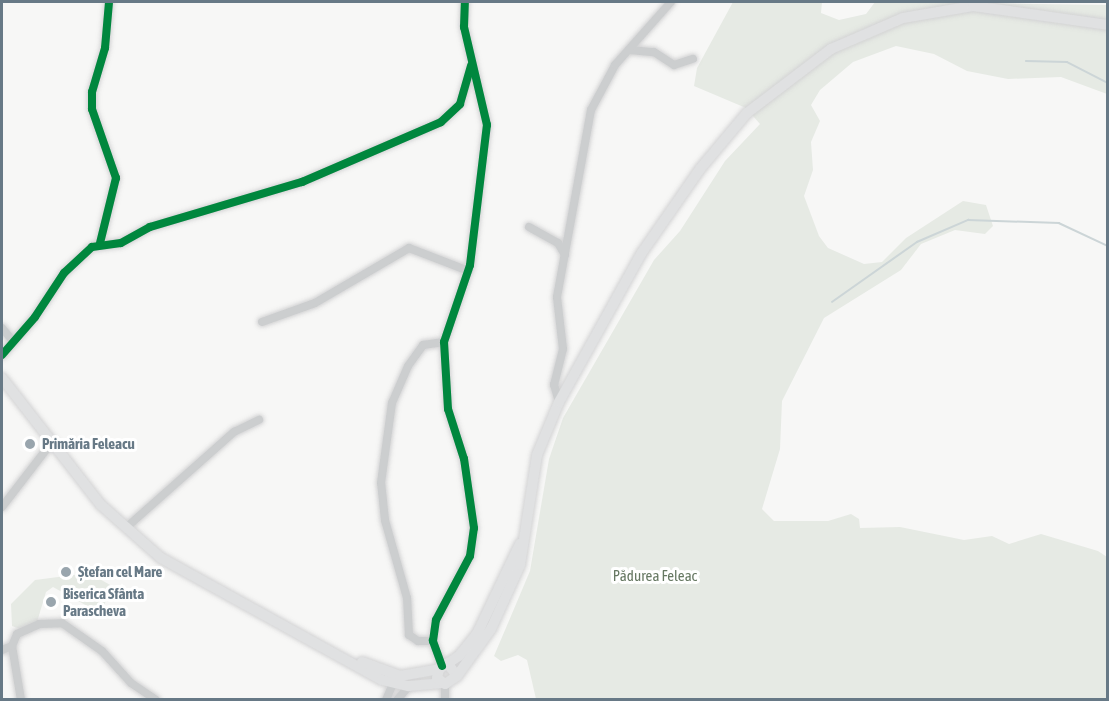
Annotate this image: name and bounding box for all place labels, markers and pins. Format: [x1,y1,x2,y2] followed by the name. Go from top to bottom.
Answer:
[42,435,135,453] place label: Primăria Feleacu
[23,437,37,451] marker: Primăria Feleacu
[78,563,162,581] place label: Ștefan cel Mare
[59,565,73,579] marker: Ștefan cel Mare
[63,584,144,619] place label: Biserica Sfânta Parascheva
[44,595,58,609] marker: Biserica Sfânta Parascheva

